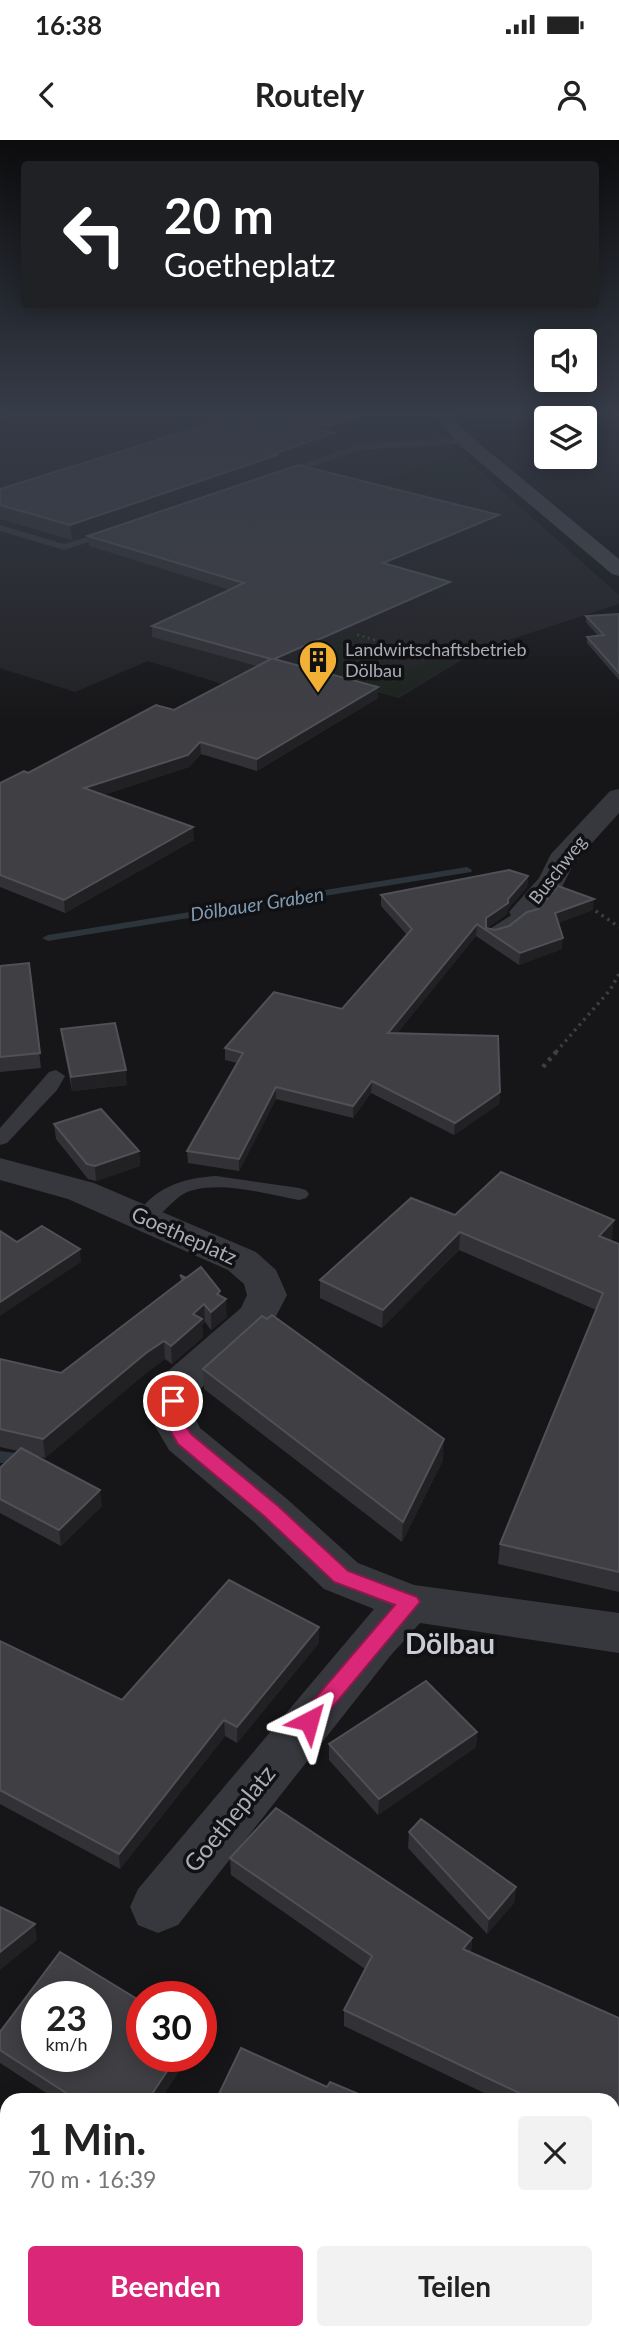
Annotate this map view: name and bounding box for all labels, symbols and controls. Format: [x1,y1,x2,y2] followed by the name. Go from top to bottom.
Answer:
[35,9,102,41] text: 16:38
[255,75,364,114] text: Routely
[28,76,66,114] icon: back
[553,76,591,114] icon: person
[164,186,274,244] text: 20 m
[49,189,140,280] icon: left
[164,245,335,284] text: Goetheplatz
[534,329,597,469] map controls
[534,329,597,392] button: sound
[534,406,597,469] button: layers
[345,638,527,681] place label: Landwirtschaftsbetrieb Dölbau
[297,639,339,694] building icon: Landwirtschaftsbetrieb Dölbau
[524,831,591,908] street label: Buschweg
[189,882,325,925] water label: Dölbauer Graben
[128,1200,241,1269] street label: Goetheplatz
[143,1371,203,1431] pin
[154,1382,192,1420] icon: arrive
[405,1626,495,1660] district label: Dölbau
[272,1684,346,1758] position arrow
[177,1759,281,1877] street label: Goetheplatz
[126,1981,217,2072] speed limit sign: 30
[46,1996,87,2038] text: 23
[45,2033,88,2055] text: km/h
[28,2114,146,2164] text: 1 Min.
[518,2116,592,2190] button: close
[28,2165,156,2193] text: 70 m · 16:39
[28,2246,303,2326] button: Beenden
[317,2246,592,2326] button: Teilen

